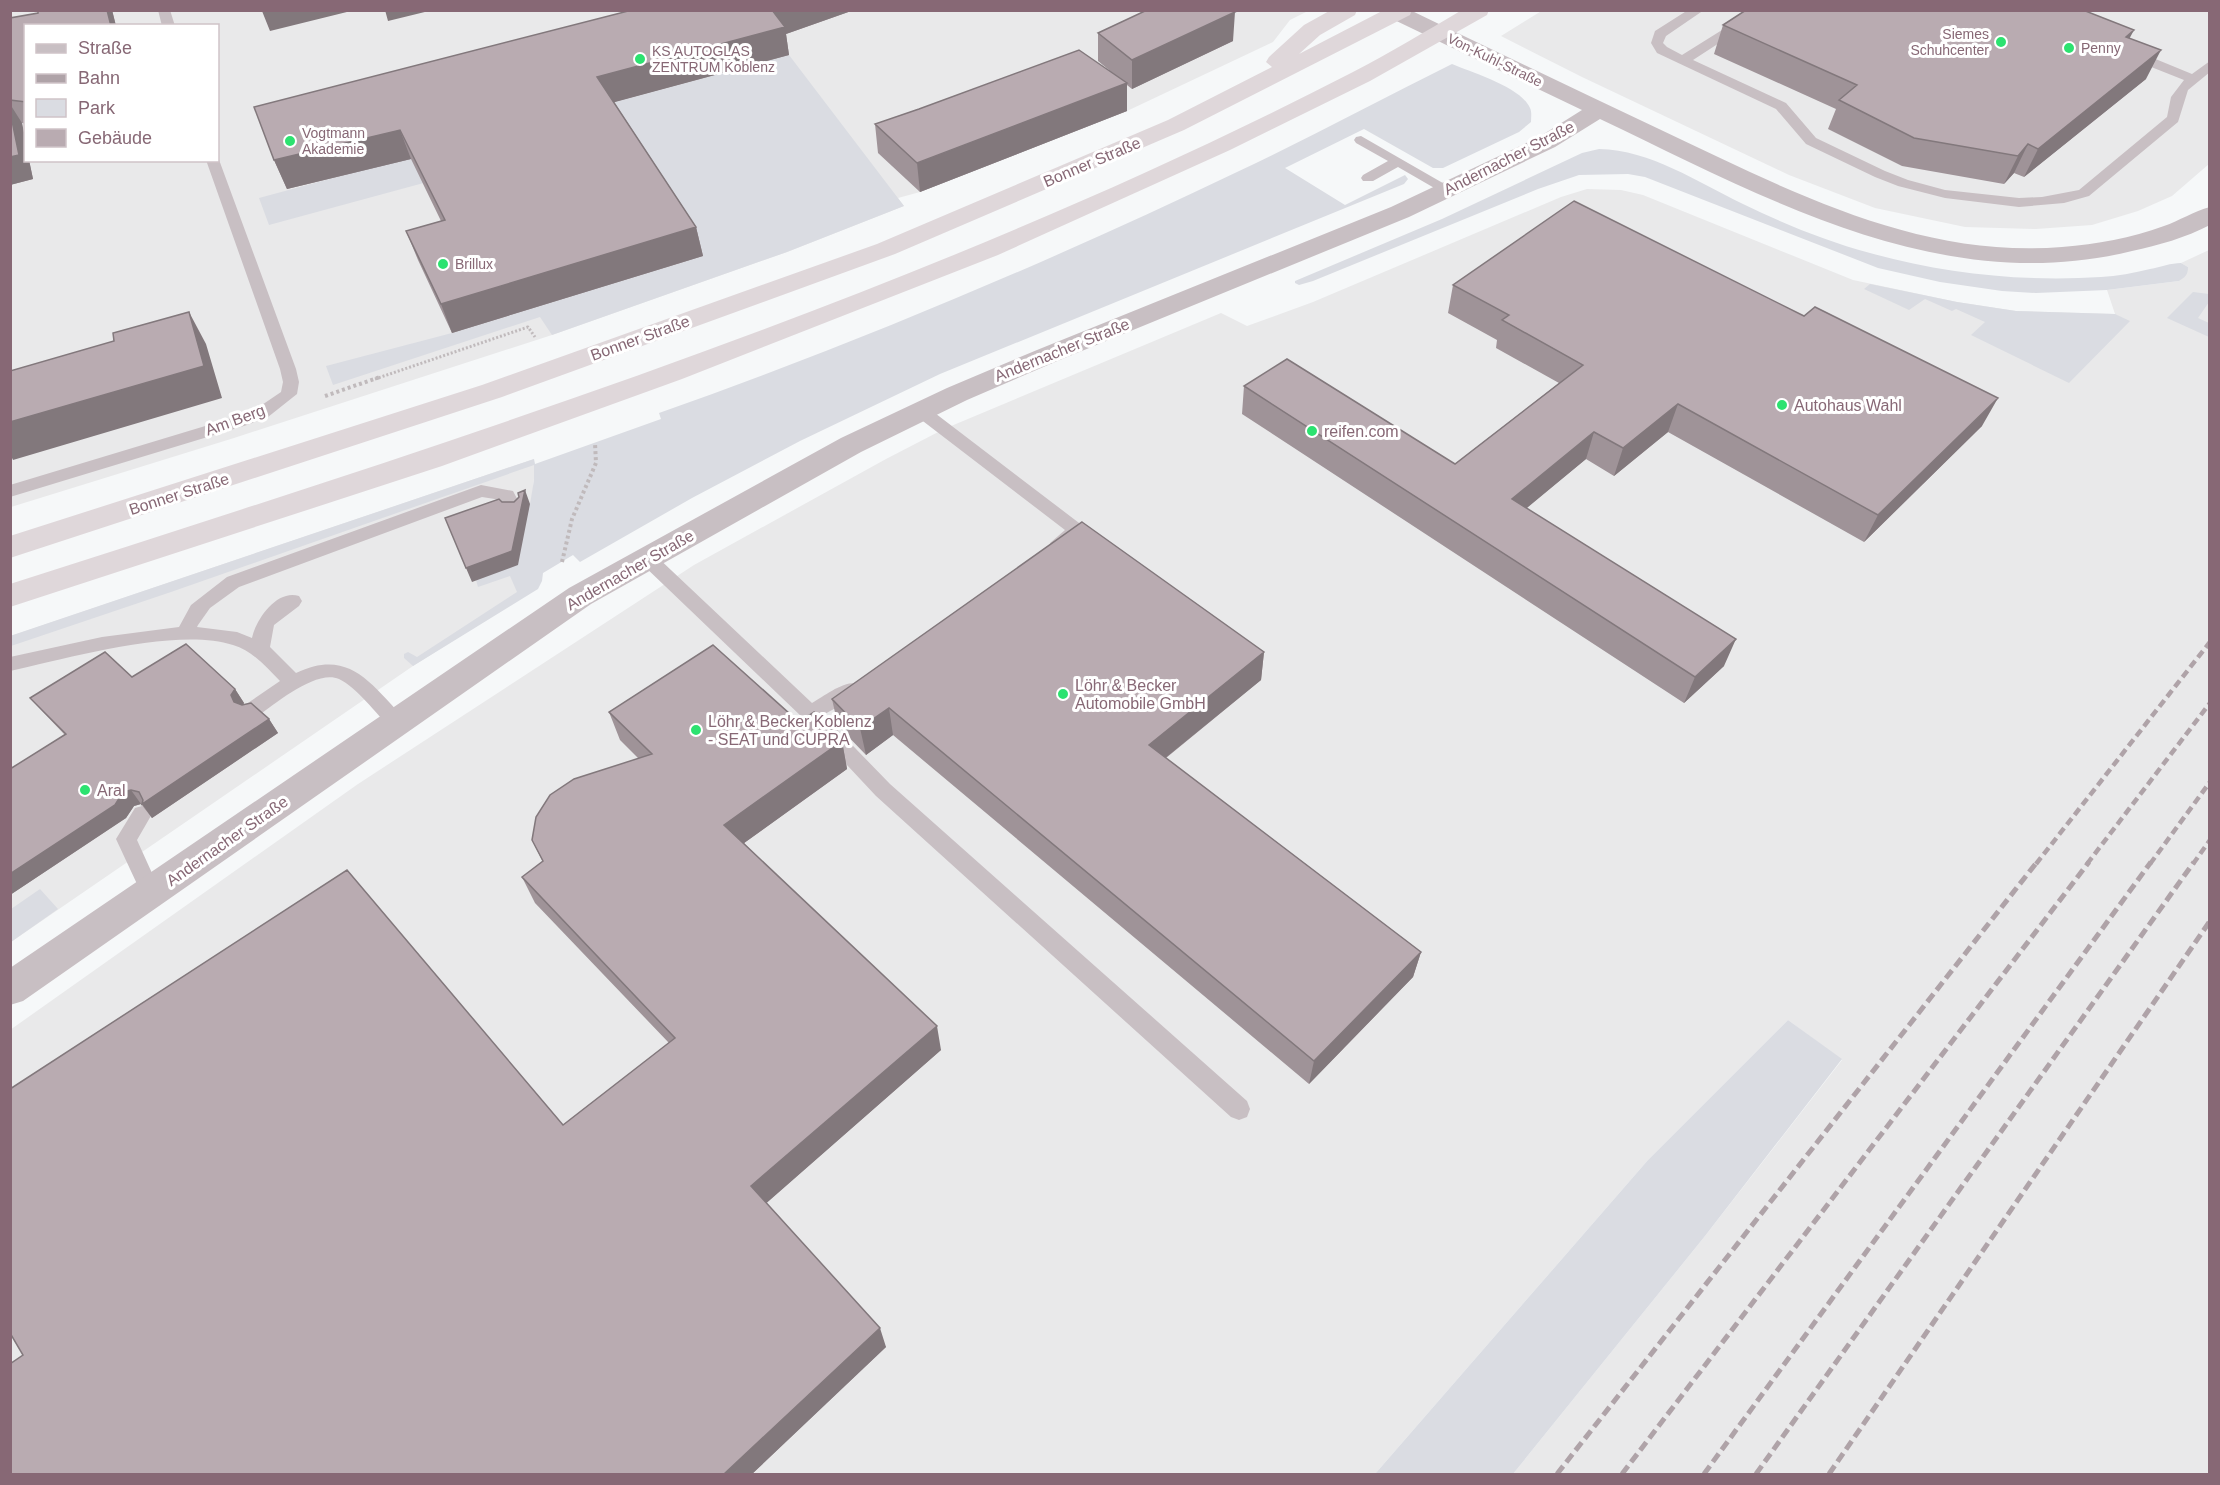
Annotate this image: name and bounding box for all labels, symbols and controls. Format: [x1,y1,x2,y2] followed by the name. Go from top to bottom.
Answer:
[24,24,219,162] legend
[1910,26,1989,58] place label: Siemes Schuhcenter
[1445,30,1545,90] street label: Von-Kuhl-Straße
[1994,35,2008,49] marker: Siemes Schuhcenter
[78,38,132,58] text: Straße
[2081,40,2121,56] place label: Penny
[2062,41,2076,55] marker: Penny
[652,43,775,75] place label: KS AUTOGLAS ZENTRUM Koblenz
[633,52,647,66] marker: KS AUTOGLAS ZENTRUM Koblenz
[78,68,120,88] text: Bahn
[78,98,116,118] text: Park
[1441,118,1577,198] street label: Andernacher Straße
[302,125,365,157] place label: Vogtmann Akademie
[78,128,152,148] text: Gebäude
[283,134,297,148] marker: Vogtmann Akademie
[1041,134,1143,190] street label: Bonner Straße
[455,256,493,272] place label: Brillux
[436,257,450,271] marker: Brillux
[588,312,692,364] street label: Bonner Straße
[992,315,1132,385] street label: Andernacher Straße
[1794,397,1902,414] place label: Autohaus Wahl
[1775,398,1789,412] marker: Autohaus Wahl
[203,401,267,439] street label: Am Berg
[1324,423,1399,440] place label: reifen.com
[1305,424,1319,438] marker: reifen.com
[127,470,231,518] street label: Bonner Straße
[563,527,697,613] street label: Andernacher Straße
[1075,677,1206,712] place label: Löhr & Becker Automobile GmbH
[1056,687,1070,701] marker: Löhr & Becker Automobile GmbH
[708,713,872,748] place label: Löhr & Becker Koblenz - SEAT und CUPRA
[689,723,703,737] marker: Löhr & Becker Koblenz - SEAT und CUPRA
[97,782,125,799] place label: Aral
[78,783,92,797] marker: Aral
[163,793,291,889] street label: Andernacher Straße

